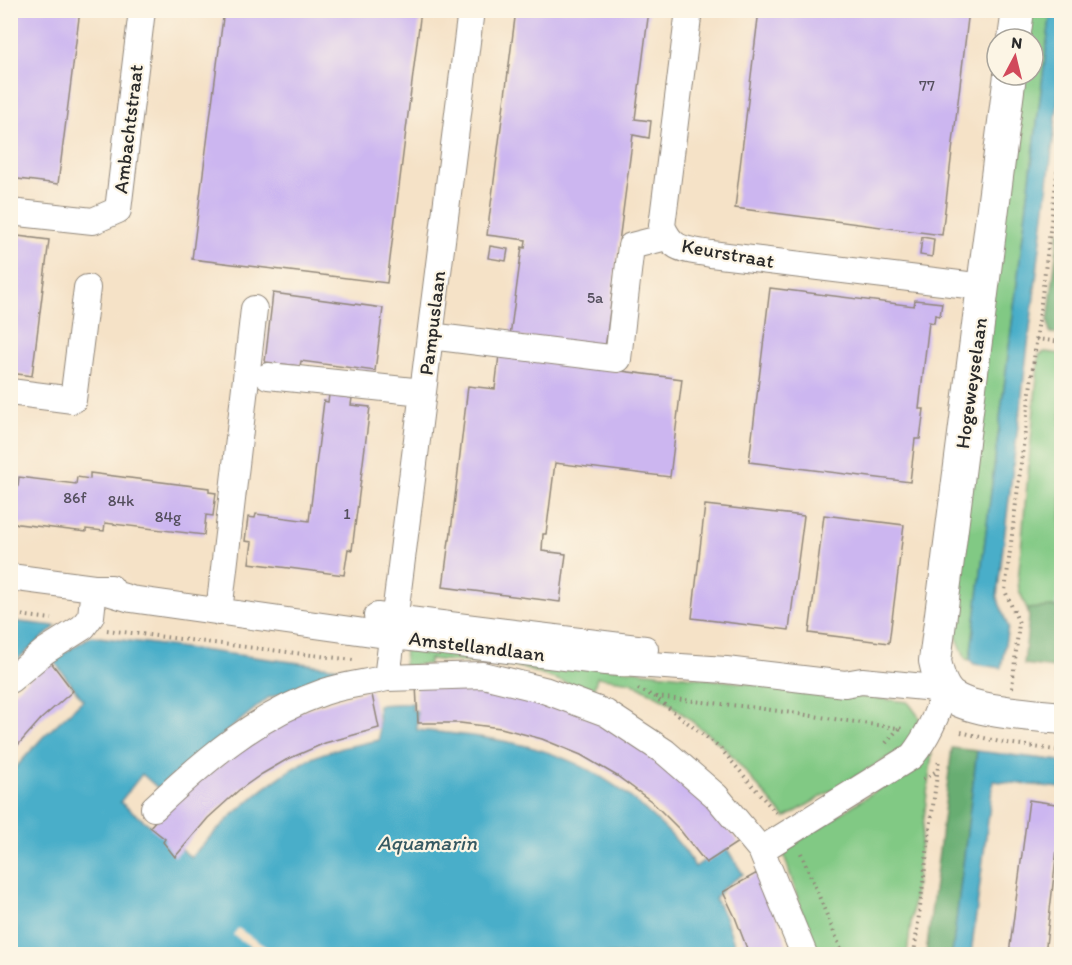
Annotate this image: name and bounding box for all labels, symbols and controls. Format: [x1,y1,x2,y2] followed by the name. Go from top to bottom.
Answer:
[985,27,1045,87] north arrow
[1010,33,1023,53] text: N
[108,63,148,195] street label: Ambachtstraat
[919,76,935,95] house number: 77
[680,233,777,273] street label: Keurstraat
[414,269,450,377] street label: Pampuslaan
[587,288,604,307] house number: 5a
[950,316,992,450] street label: Hogeweyselaan
[63,488,88,507] house number: 86f
[108,491,135,510] house number: 84k
[343,504,351,523] house number: 1
[155,507,182,526] house number: 84g
[408,626,546,666] street label: Amstellandlaan
[377,830,477,855] water label: Aquamarin

